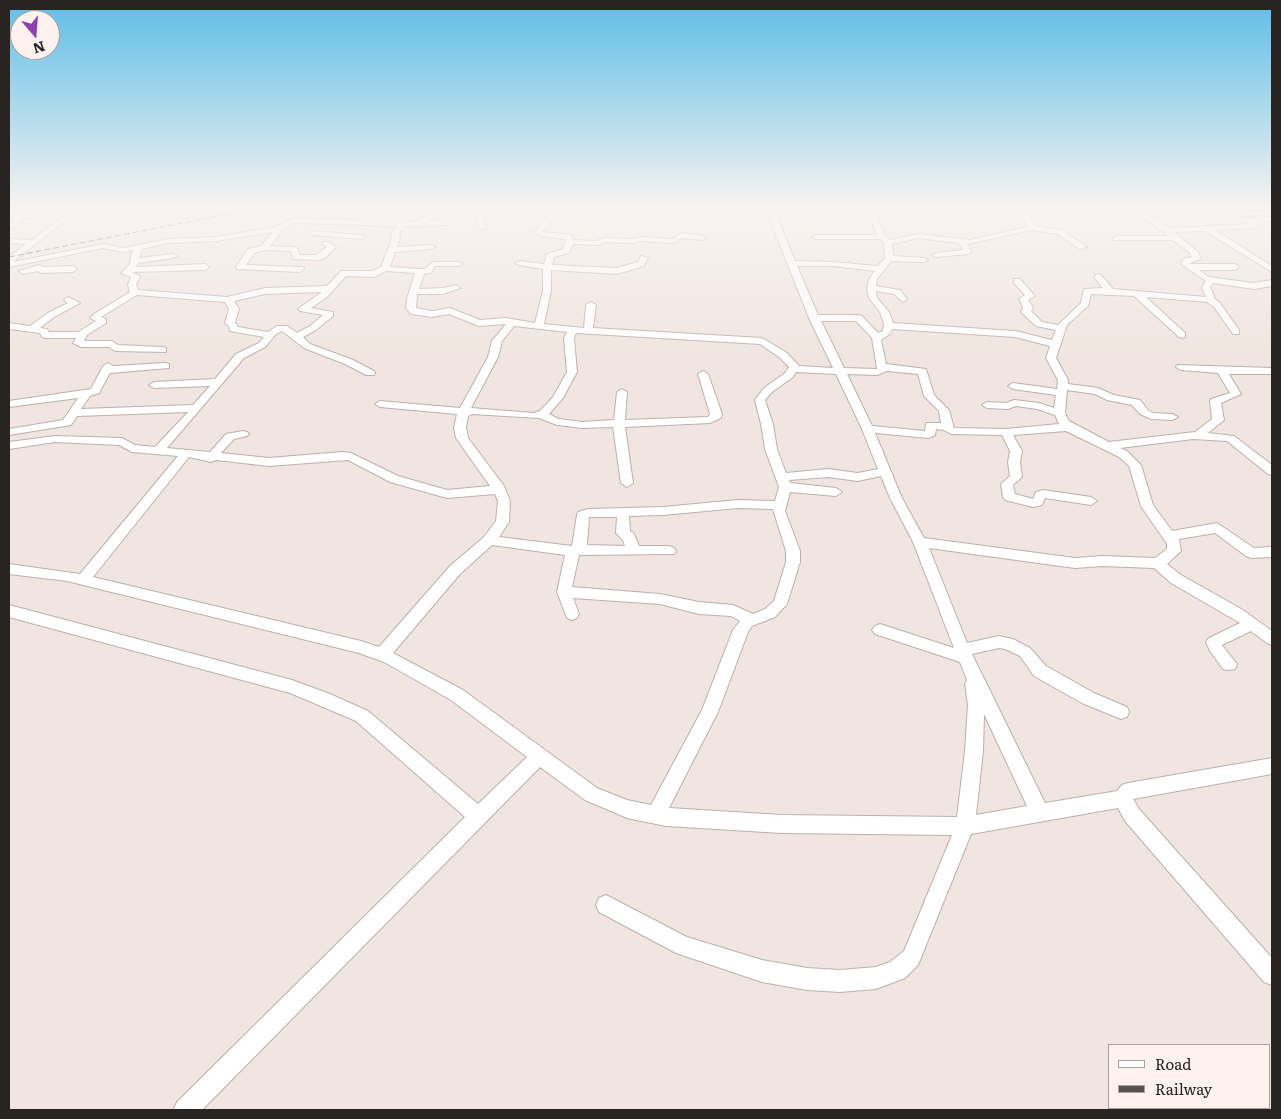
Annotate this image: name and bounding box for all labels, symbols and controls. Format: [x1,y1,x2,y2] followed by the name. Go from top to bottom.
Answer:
[10,10,60,60] north arrow
[31,37,48,60] text: N
[1108,1044,1271,1109] legend
[1155,1052,1191,1075] text: Road
[1155,1077,1212,1100] text: Railway

